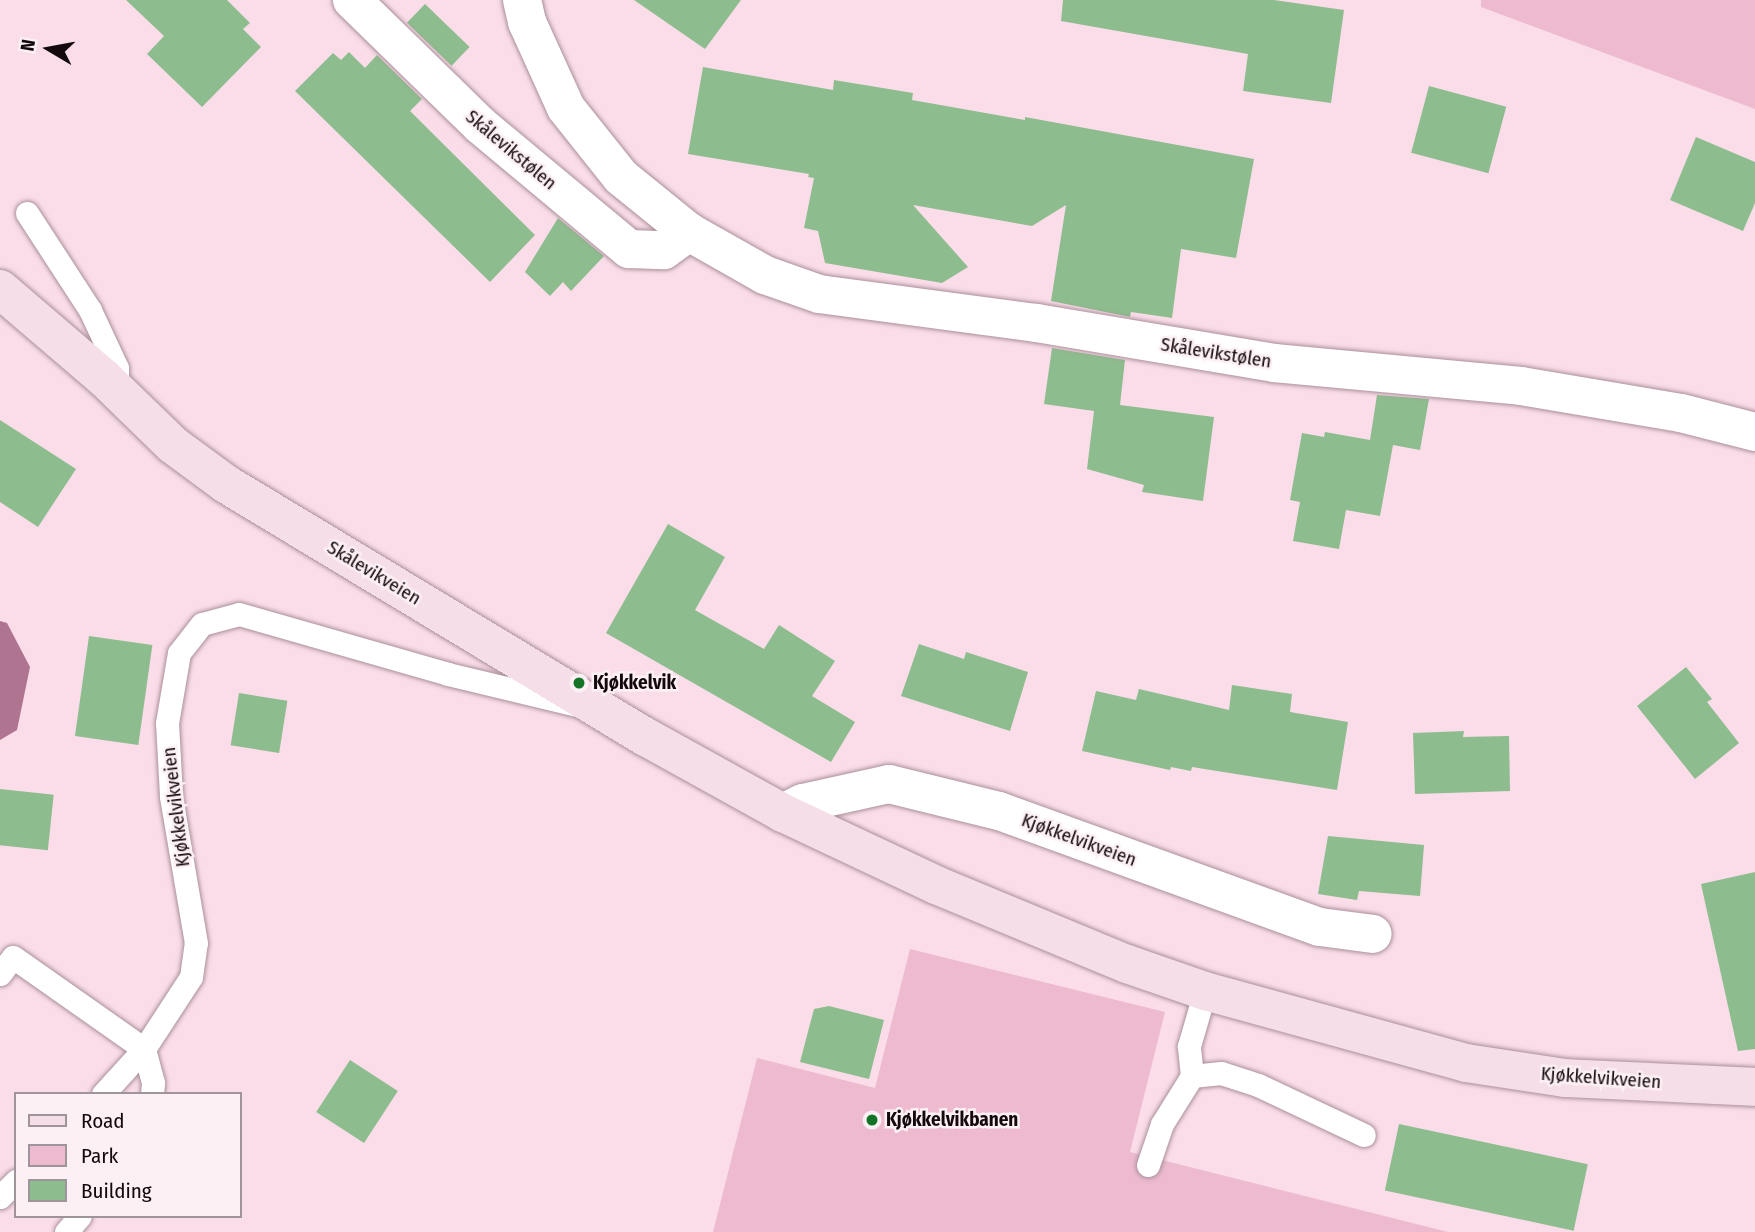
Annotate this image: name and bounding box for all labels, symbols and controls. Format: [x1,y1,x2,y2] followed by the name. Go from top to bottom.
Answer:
[14,14,84,84] north arrow
[16,38,40,53] text: N
[461,105,561,195] street label: Skålevikstølen
[1159,333,1273,373] street label: Skålevikstølen
[323,536,425,610] street label: Skålevikveien
[593,672,676,694] place label: Kjøkkelvik
[571,675,587,691] marker: Kjøkkelvik
[157,746,195,868] street label: Kjøkkelvikveien
[1019,809,1139,871] street label: Kjøkkelvikveien
[1540,1062,1662,1094] street label: Kjøkkelvikveien
[14,1092,242,1218] legend
[81,1108,125,1134] text: Road
[886,1109,1018,1131] place label: Kjøkkelvikbanen
[864,1112,880,1128] marker: Kjøkkelvikbanen
[81,1143,118,1169] text: Park
[81,1178,152,1204] text: Building

